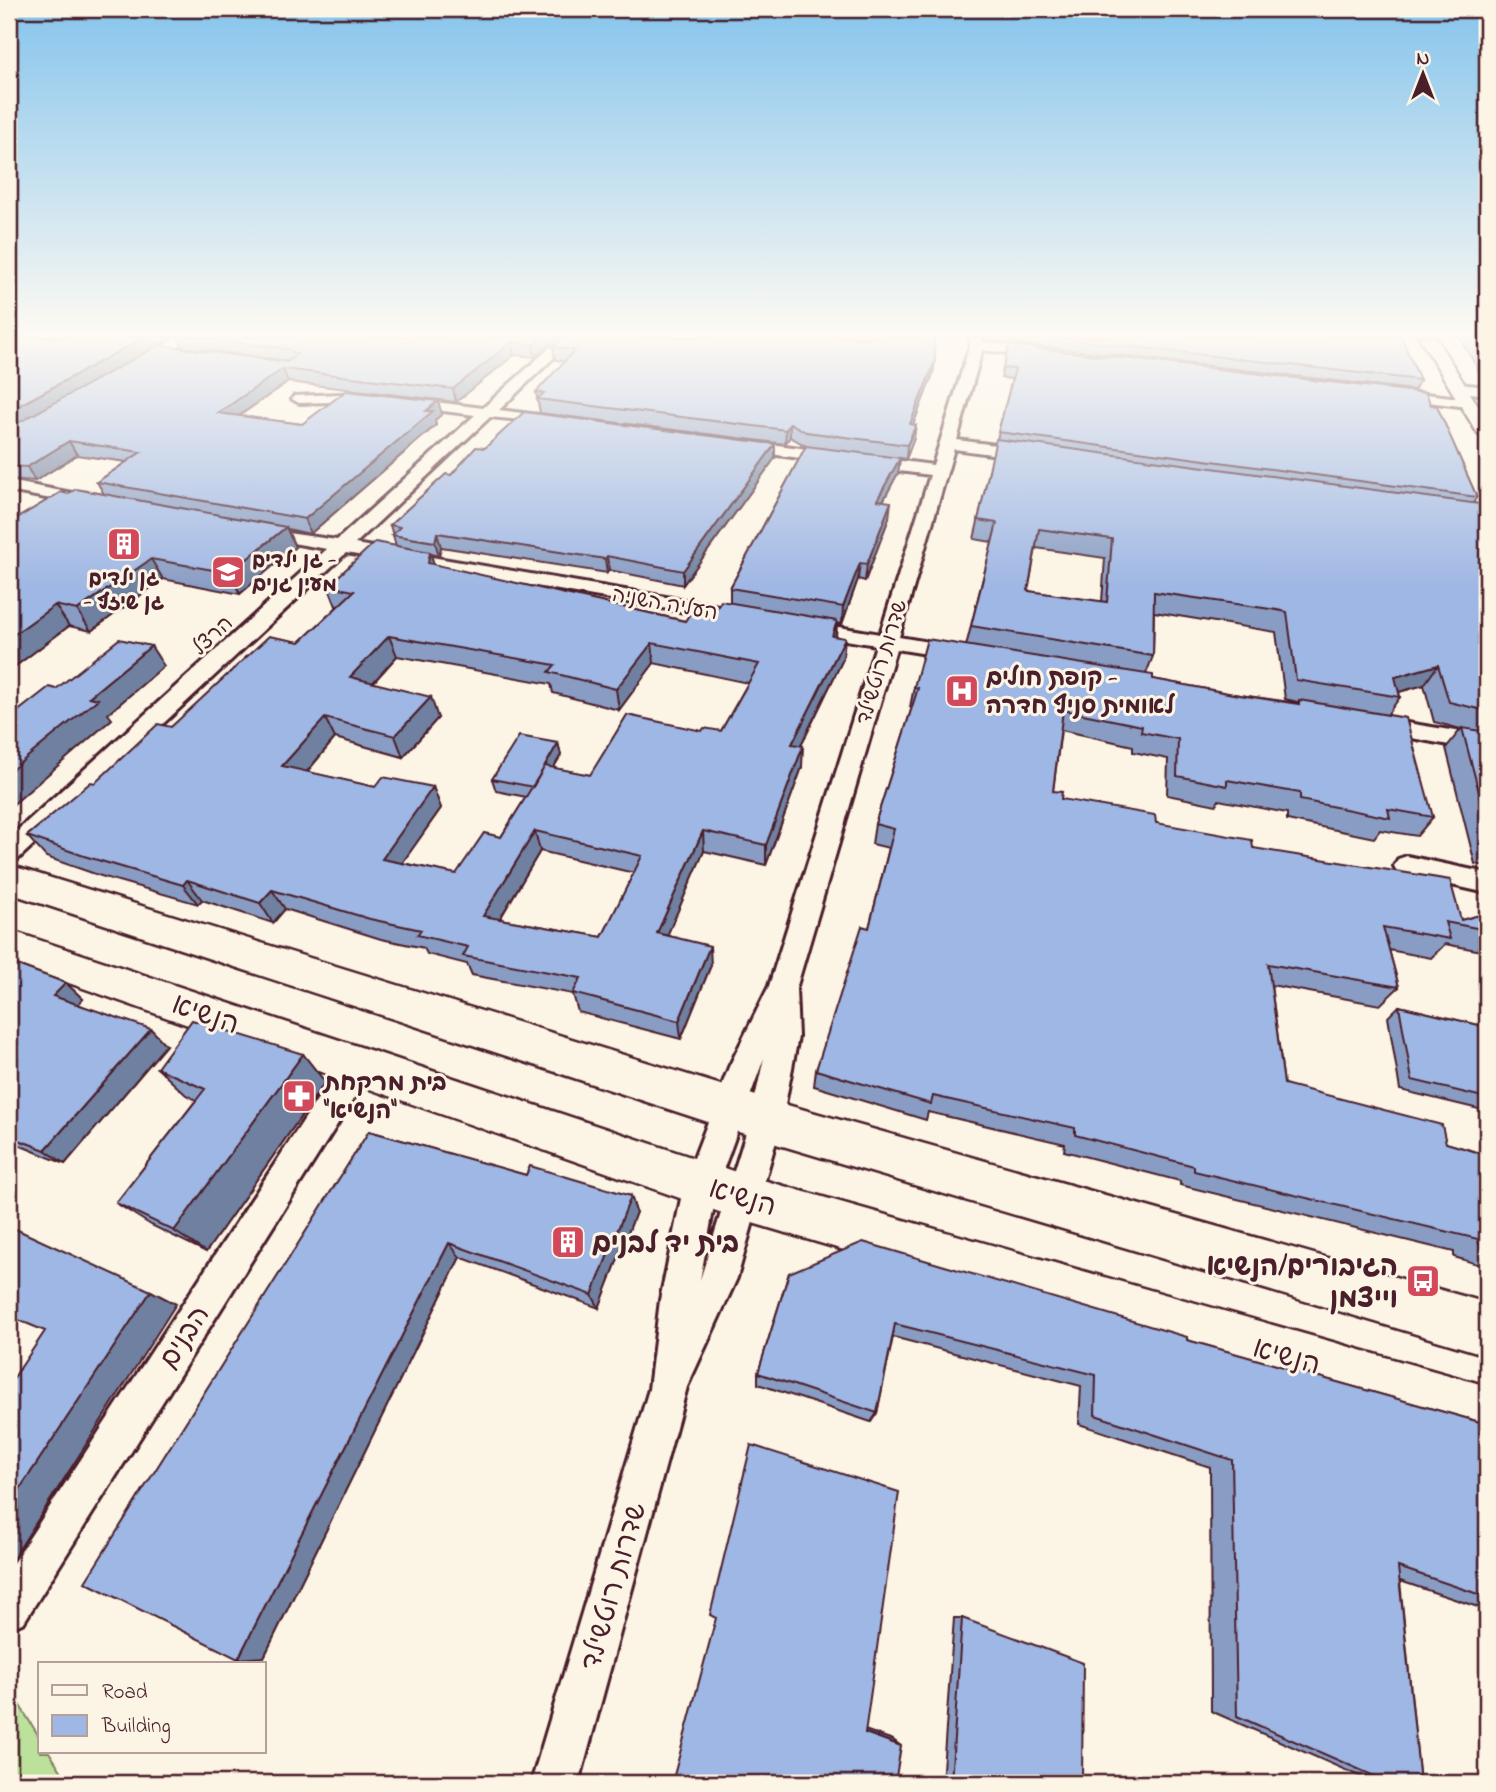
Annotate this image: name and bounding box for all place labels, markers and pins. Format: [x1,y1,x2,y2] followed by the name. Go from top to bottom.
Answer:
[105,525,143,563] building icon: גן ילדים - גן שיזף
[252,547,337,601] place label: גן ילדים - מעין גנים
[209,553,247,591] school or university icon: גן ילדים - מעין גנים
[83,565,165,619] place label: גן ילדים - גן שיזף
[986,662,1175,725] place label: קופת חולים - לאומית סניף חדרה
[943,672,981,710] hospital icon: קופת חולים - לאומית סניף חדרה
[322,1067,447,1130] place label: בית מרקחת "הנשיא"
[280,1077,318,1115] pharmacy icon: בית מרקחת "הנשיא"
[549,1223,587,1261] building icon: בית יד לבנים
[592,1225,739,1266] place label: בית יד לבנים
[1206,1248,1398,1321] place label: הגיבורים/הנשיא וייצמן
[1404,1262,1442,1300] bus stop icon: הגיבורים/הנשיא וייצמן

